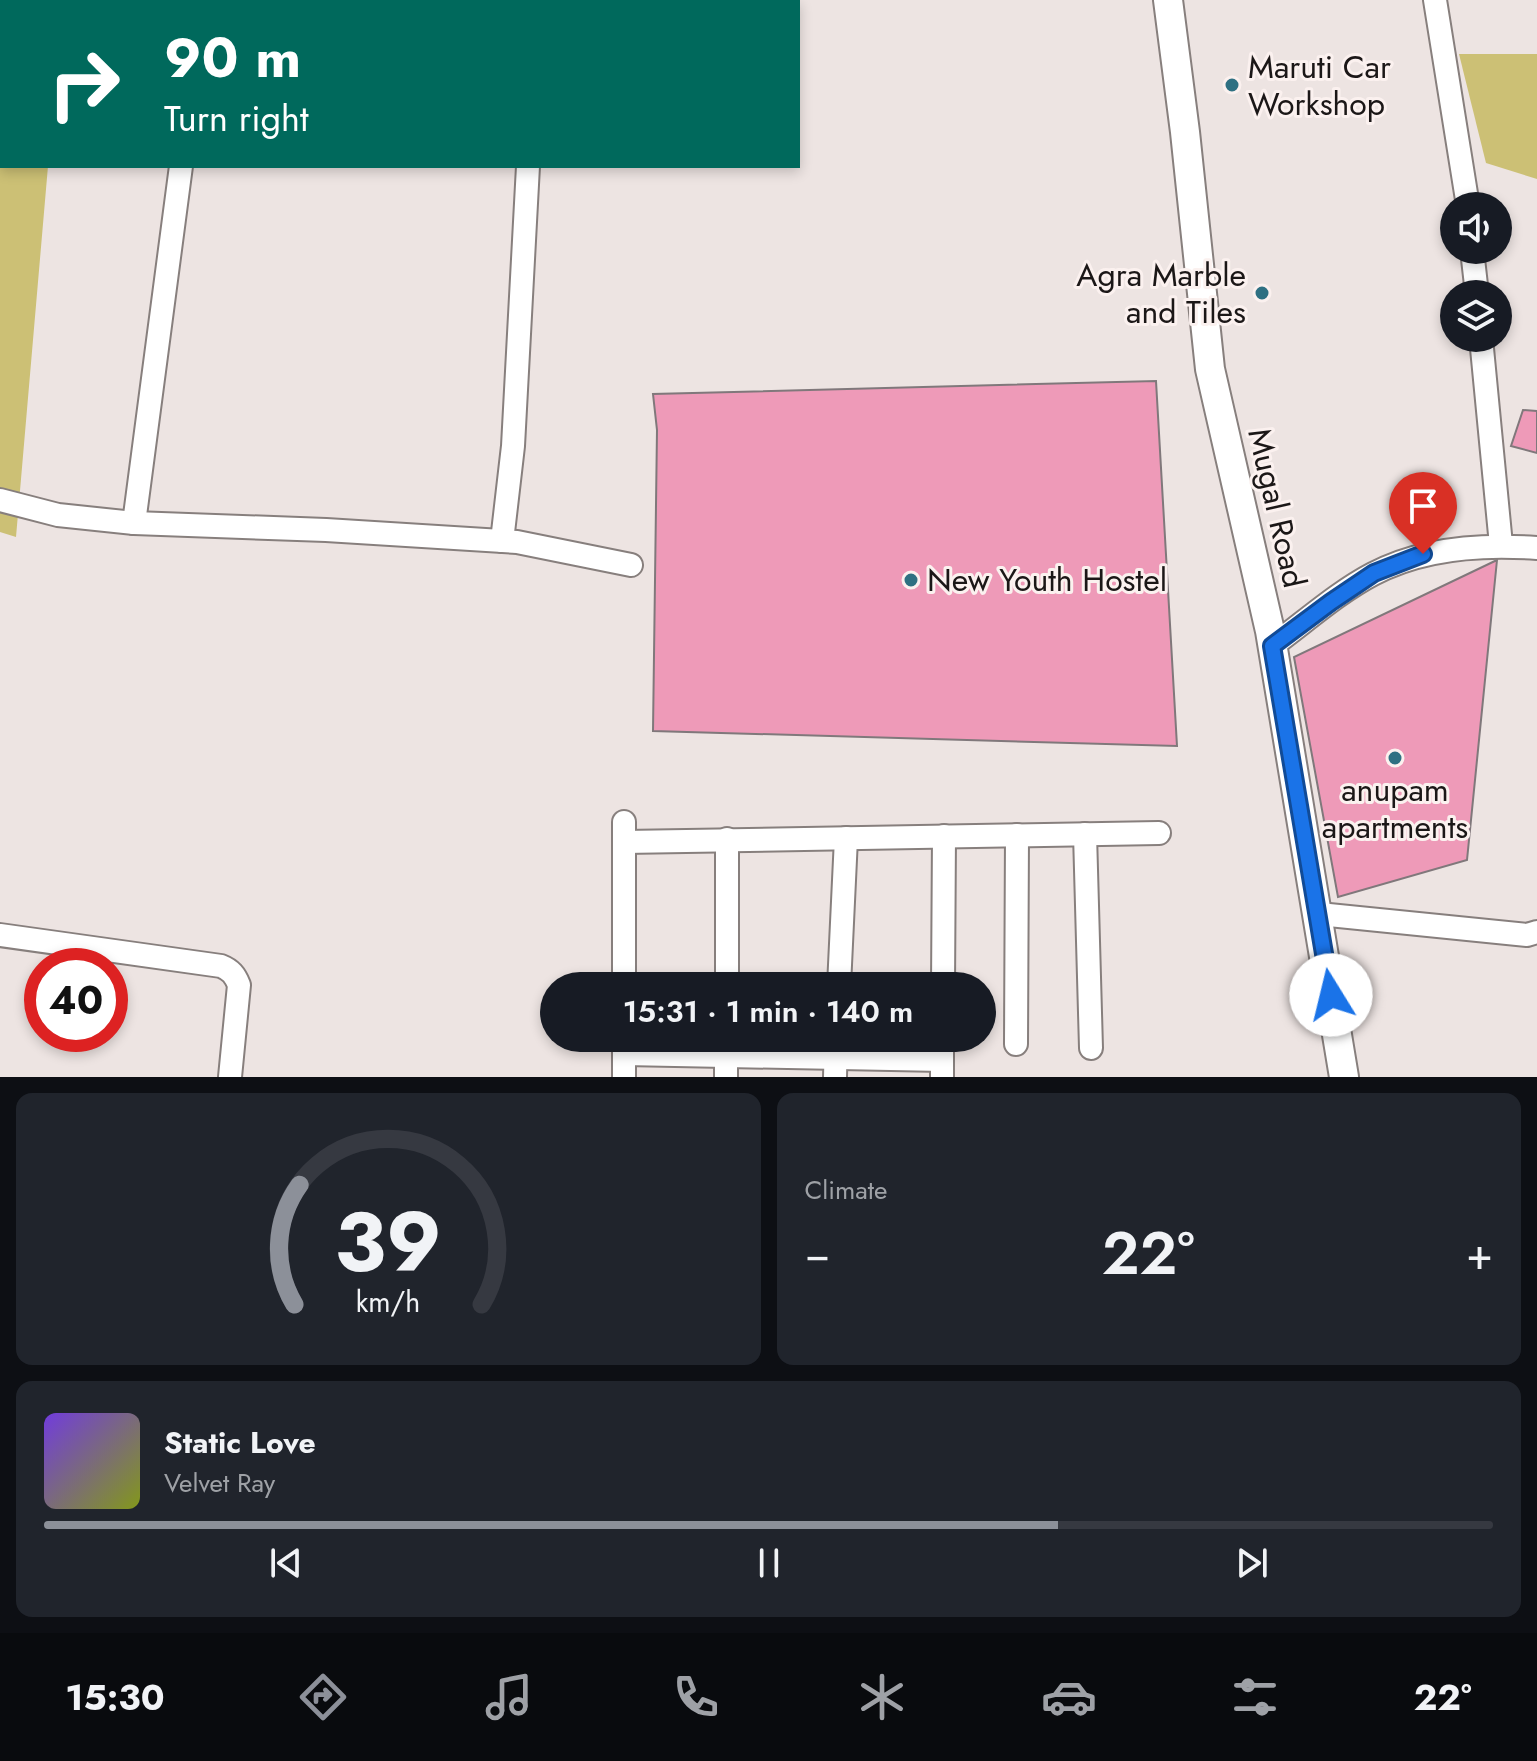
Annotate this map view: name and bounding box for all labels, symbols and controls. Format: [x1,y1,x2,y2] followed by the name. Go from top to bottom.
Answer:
[164,17,301,98] text: 90 m
[32,32,136,136] icon: right
[1248,44,1391,127] place label: Maruti Car Workshop
[1223,76,1241,94] marker: Maruti Car Workshop
[164,92,309,144] text: Turn right
[1440,192,1512,352] map controls
[1440,192,1512,264] button: sound
[1076,252,1246,335] place label: Agra Marble and Tiles
[1440,280,1512,352] button: layers
[1253,284,1271,302] marker: Agra Marble and Tiles
[1236,424,1318,592] street label: Mugal Road
[1389,472,1457,554] pin
[1401,484,1445,528] icon: arrive
[927,557,1167,603] place label: New Youth Hostel
[902,571,920,589] marker: New Youth Hostel
[1386,749,1404,767] marker: anupam apartments
[1322,767,1468,850] place label: anupam apartments
[24,948,128,1052] speed limit sign: 40
[1289,953,1373,1037] position arrow
[623,990,913,1033] text: 15:31 · 1 min · 140 m
[805,1171,887,1209] text: Climate
[335,1182,442,1302] text: 39
[1102,1210,1195,1297] text: 22°
[805,1222,830,1286] text: −
[1466,1222,1493,1286] text: +
[356,1281,421,1323] text: km/h
[164,1421,316,1464] text: Static Love
[164,1464,275,1502] text: Velvet Ray
[264,1541,308,1585] icon: previous
[747,1541,791,1585] icon: pause
[1230,1541,1274,1585] icon: next
[295,1669,351,1725] icon: directions
[481,1669,537,1725] icon: music
[668,1669,724,1725] icon: phone
[854,1669,910,1725] icon: climate
[1041,1669,1097,1725] icon: car
[1227,1669,1283,1725] icon: filters
[65,1671,165,1723] text: 15:30
[1414,1671,1472,1723] text: 22°

